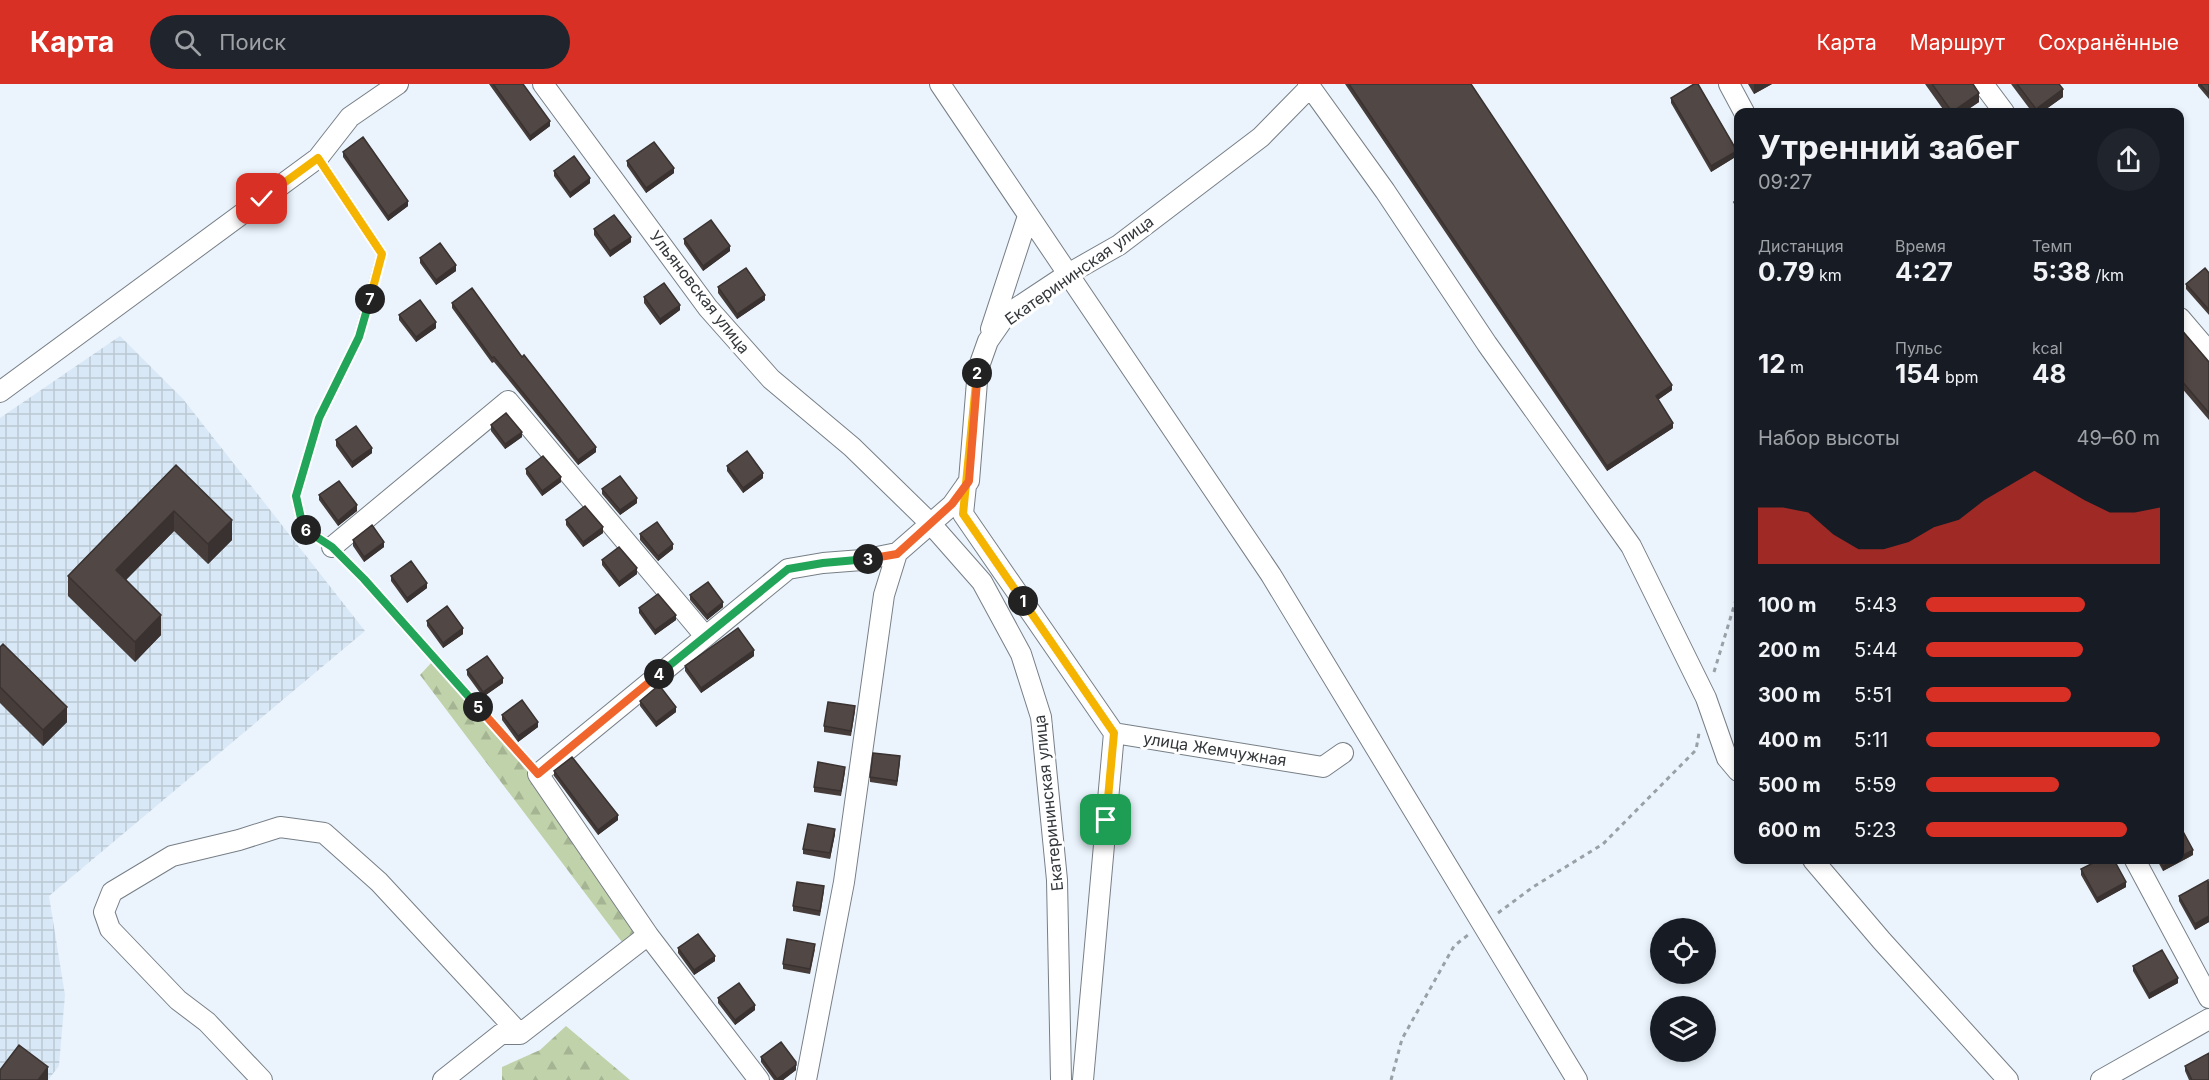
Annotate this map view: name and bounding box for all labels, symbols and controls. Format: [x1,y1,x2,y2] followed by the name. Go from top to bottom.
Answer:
[150,15,570,69] search box
[30,25,114,59] text: Карта
[171,26,204,59] icon: search
[219,29,286,55] text: Поиск
[1816,30,1877,55] text: Карта
[1910,30,2005,55] text: Маршрут
[2038,30,2179,55] text: Сохранённые
[1758,127,2019,167] text: Утренний забег
[2097,128,2160,191] button: share
[1758,170,1812,194] text: 09:27
[236,173,287,224] pin
[245,182,278,215] icon: check
[1001,211,1157,329] street label: Екатерининская улица
[646,226,754,358] street label: Ульяновская улица
[1758,236,1844,256] text: Дистанция
[1895,236,1946,256] text: Время
[2032,236,2072,256] text: Темп
[1758,256,1815,287] text: 0.79
[1895,256,1953,287] text: 4:27
[2032,256,2091,287] text: 5:38
[1815,265,1842,285] text: km
[2091,265,2124,285] text: /km
[355,284,385,314] pin: 7
[365,289,375,309] text: 7
[1895,338,1943,358] text: Пульс
[2032,338,2063,358] text: kcal
[1758,348,1786,379] text: 12
[1786,357,1804,377] text: m
[962,358,992,388] pin: 2
[1895,358,1940,389] text: 154
[2032,358,2067,389] text: 48
[972,363,982,383] text: 2
[1940,367,1979,387] text: bpm
[1758,426,1900,450] text: Набор высоты
[2077,426,2160,450] text: 49–60 m
[291,515,321,545] pin: 6
[301,520,311,540] text: 6
[853,544,883,574] pin: 3
[863,549,873,569] text: 3
[1008,586,1038,616] pin: 1
[1020,591,1026,611] text: 1
[1758,593,1817,617] text: 100 m
[1854,593,1897,617] text: 5:43
[1758,638,1821,662] text: 200 m
[1854,638,1898,662] text: 5:44
[644,659,674,689] pin: 4
[654,664,664,684] text: 4
[1758,683,1821,707] text: 300 m
[1854,683,1892,707] text: 5:51
[463,692,493,722] pin: 5
[473,697,483,717] text: 5
[1029,714,1067,892] street label: Екатерининская улица
[1142,728,1288,770] street label: улица Жемчужная
[1758,728,1822,752] text: 400 m
[1854,728,1888,752] text: 5:11
[1758,773,1821,797] text: 500 m
[1854,773,1896,797] text: 5:59
[1080,794,1131,845] pin
[1089,803,1122,836] icon: arrive
[1758,818,1821,842] text: 600 m
[1854,818,1896,842] text: 5:23
[1650,918,1716,1062] map controls
[1650,918,1716,984] button: locate
[1650,996,1716,1062] button: layers

